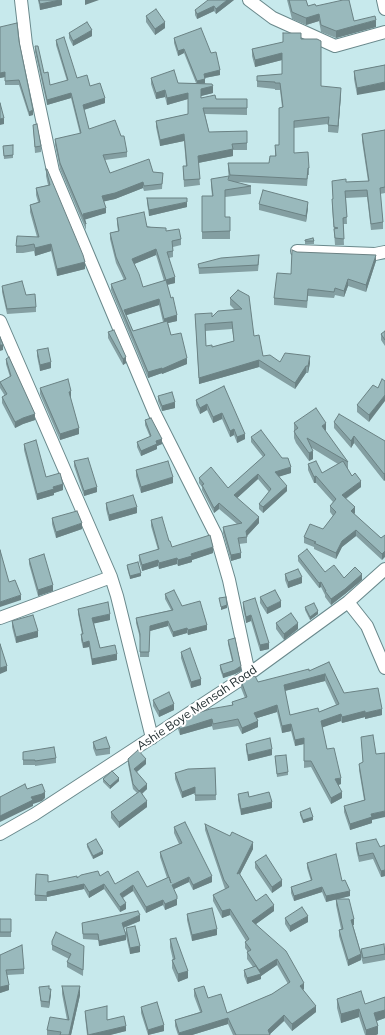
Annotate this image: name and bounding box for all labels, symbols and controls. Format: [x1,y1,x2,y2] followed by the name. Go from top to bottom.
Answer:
[134,662,260,754] street label: Ashie Boye Mensah Road

